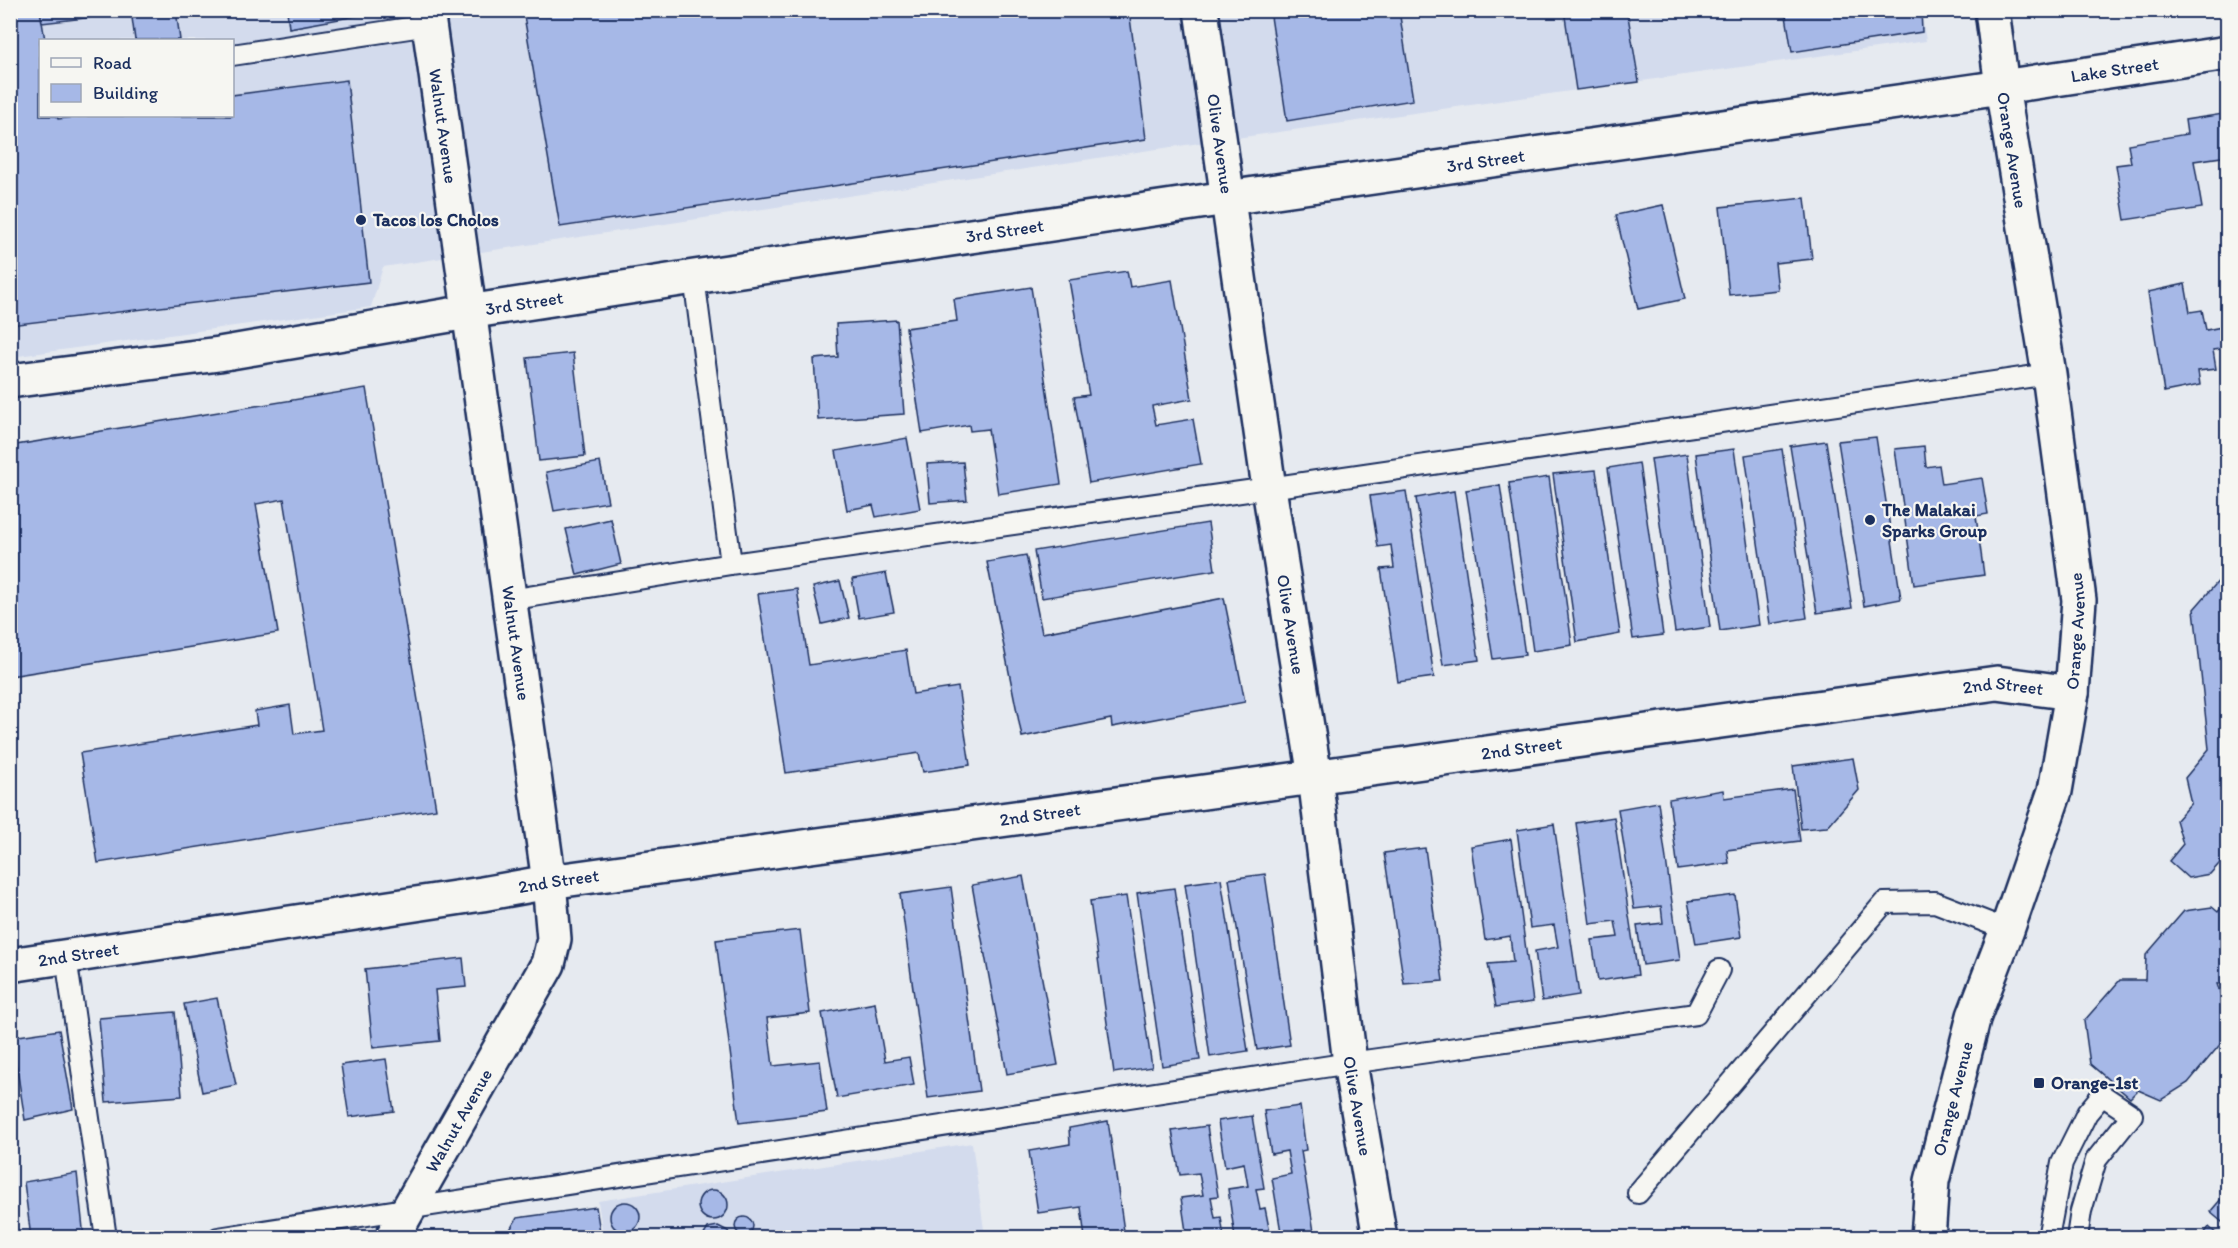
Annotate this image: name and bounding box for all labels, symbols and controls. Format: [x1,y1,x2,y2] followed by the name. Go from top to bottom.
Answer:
[39,39,234,117] legend
[93,52,132,74] text: Road
[2069,53,2160,88] street label: Lake Street
[424,67,462,185] street label: Walnut Avenue
[93,82,159,104] text: Building
[1992,90,2032,210] street label: Orange Avenue
[1202,92,1238,195] street label: Olive Avenue
[1445,144,1526,177] street label: 3rd Street
[372,209,499,231] place label: Tacos los Cholos
[354,213,368,227] marker: Tacos los Cholos
[964,214,1045,248] street label: 3rd Street
[484,286,565,320] street label: 3rd Street
[1881,499,1987,542] place label: The Malakai Sparks Group
[1863,513,1877,527] marker: The Malakai Sparks Group
[2061,571,2090,691] street label: Orange Avenue
[1272,573,1310,676] street label: Olive Avenue
[497,584,535,702] street label: Walnut Avenue
[1961,672,2045,700] street label: 2nd Street
[1480,732,1564,765] street label: 2nd Street
[998,798,1082,831] street label: 2nd Street
[517,864,601,898] street label: 2nd Street
[36,938,120,972] street label: 2nd Street
[1928,1039,1978,1158] street label: Orange Avenue
[1338,1055,1377,1157] street label: Olive Avenue
[421,1065,497,1177] street label: Walnut Avenue
[2051,1072,2139,1094] place label: Orange-1st
[2032,1076,2046,1090] marker: Orange-1st

